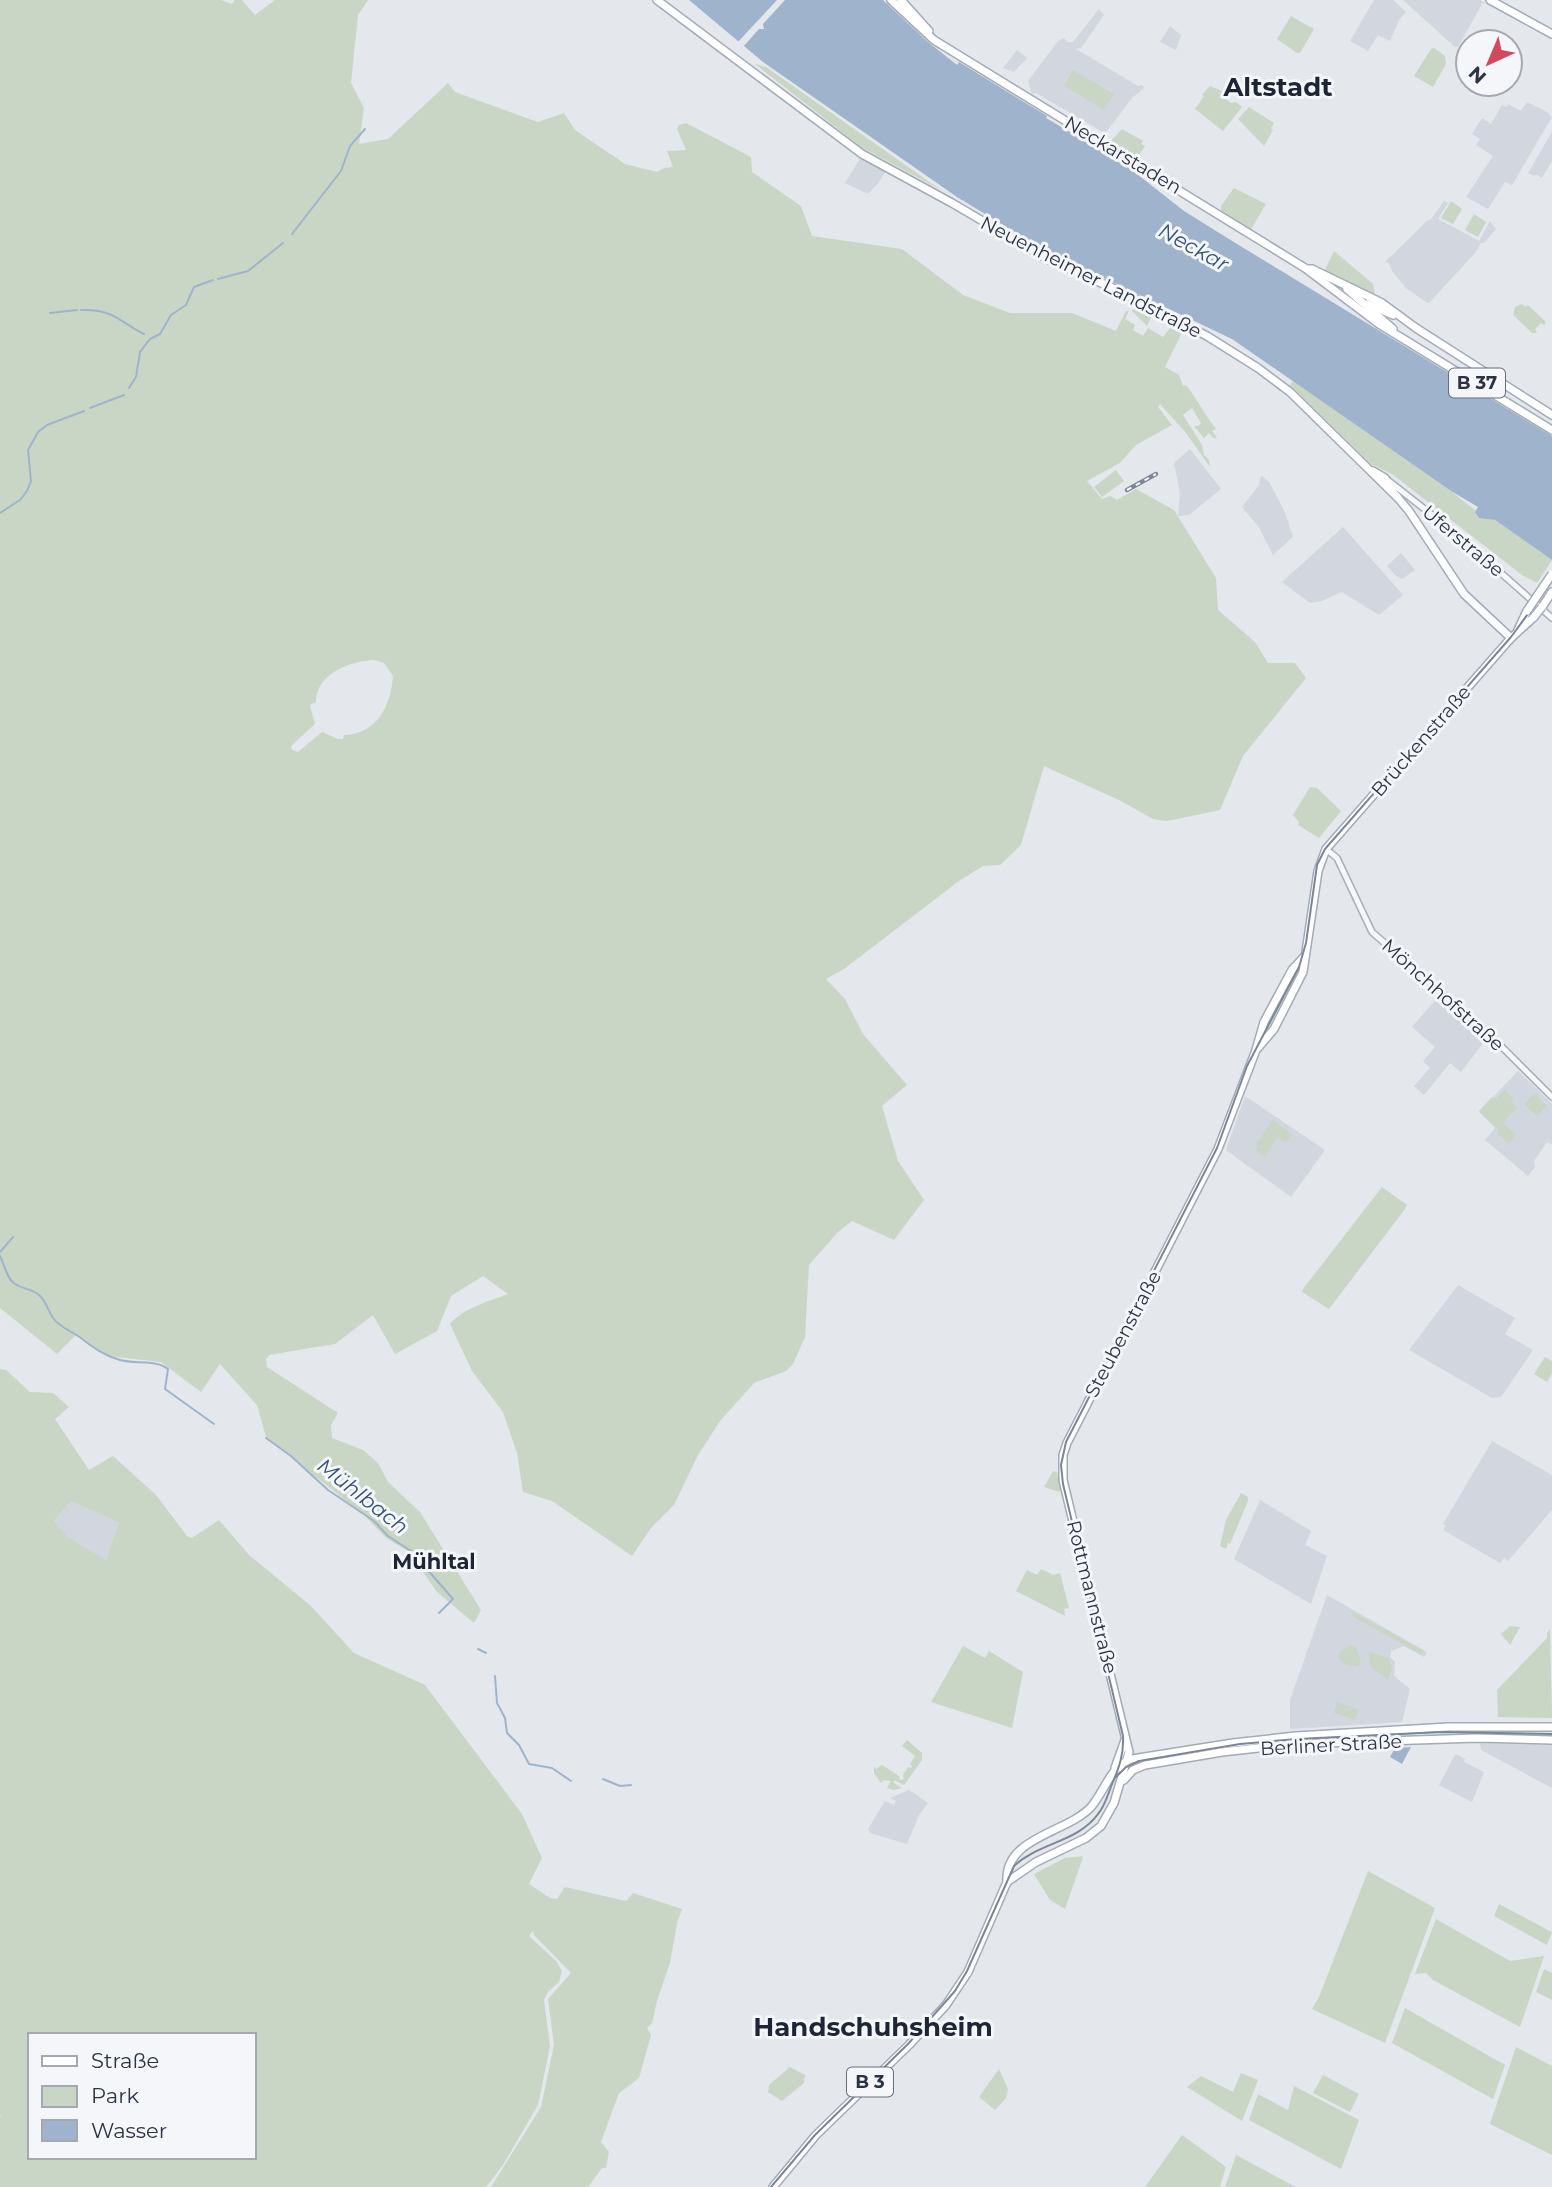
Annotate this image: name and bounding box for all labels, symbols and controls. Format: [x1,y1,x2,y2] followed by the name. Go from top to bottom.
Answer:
[1454,28,1524,98] north arrow
[1464,61,1491,88] text: N
[1222,71,1333,103] district label: Altstadt
[1060,111,1186,199] street label: Neckarstaden
[977,211,1205,343] street label: Neuenheimer Landstraße
[1155,218,1234,277] water label: Neckar
[1449,368,1505,398] road number: B 37
[1417,500,1509,582] street label: Uferstraße
[1366,681,1476,801] street label: Brückenstraße
[1377,934,1509,1056] street label: Mönchhofstraße
[1080,1267,1166,1401] street label: Steubenstraße
[313,1453,413,1539] water label: Mühlbach
[1062,1518,1122,1676] street label: Rottmannstraße
[392,1549,476,1574] district label: Mühltal
[1259,1730,1403,1760] street label: Berliner Straße
[753,2011,993,2043] district label: Handschuhsheim
[28,2033,256,2159] legend
[91,2048,159,2073] text: Straße
[847,2068,893,2096] road number: B 3
[91,2083,139,2108] text: Park
[91,2118,167,2143] text: Wasser

